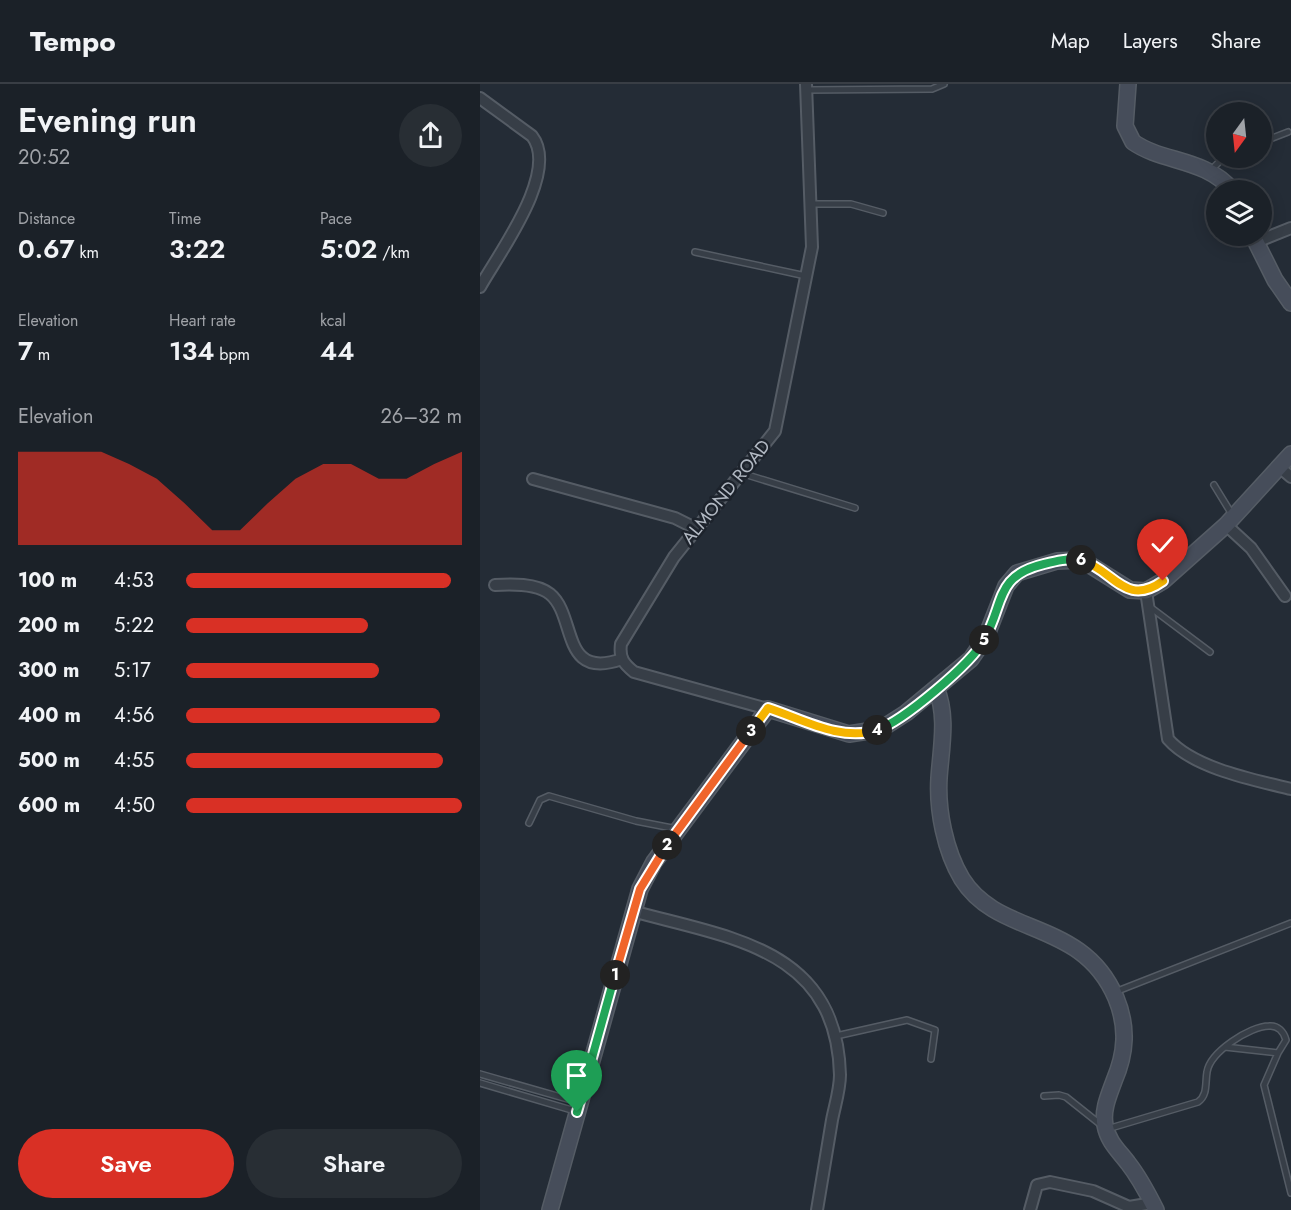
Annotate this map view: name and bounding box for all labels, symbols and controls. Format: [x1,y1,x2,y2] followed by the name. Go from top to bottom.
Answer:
[30,21,116,62] text: Tempo
[1051,26,1090,56] text: Map
[1123,26,1178,56] text: Layers
[1211,26,1261,56] text: Share
[18,97,197,144] text: Evening run
[1206,102,1272,168] north arrow
[1206,102,1272,246] map controls
[399,104,462,167] button: share
[18,143,70,172] text: 20:52
[1206,180,1272,246] button: layers
[18,207,75,230] text: Distance
[169,207,201,230] text: Time
[320,207,352,230] text: Pace
[18,230,75,268] text: 0.67
[169,230,225,268] text: 3:22
[320,230,377,268] text: 5:02
[75,241,99,264] text: km
[377,241,410,264] text: /km
[18,309,78,332] text: Elevation
[169,309,236,332] text: Heart rate
[320,309,346,332] text: kcal
[18,332,33,370] text: 7
[169,332,215,370] text: 134
[320,332,354,370] text: 44
[33,343,50,366] text: m
[215,343,250,366] text: bpm
[18,402,93,431] text: Elevation
[380,402,462,431] text: 26–32 m
[676,434,776,550] street label: ALMOND ROAD
[1137,519,1188,581] pin
[1146,528,1179,561] icon: check
[1066,545,1096,575] pin: 6
[1076,548,1086,571] text: 6
[18,566,77,595] text: 100 m
[114,566,154,595] text: 4:53
[18,611,80,640] text: 200 m
[114,611,154,640] text: 5:22
[969,625,999,655] pin: 5
[979,628,989,651] text: 5
[18,656,79,685] text: 300 m
[114,656,151,685] text: 5:17
[18,701,81,730] text: 400 m
[114,701,154,730] text: 4:56
[862,715,892,745] pin: 4
[736,716,766,746] pin: 3
[871,718,883,741] text: 4
[746,719,756,742] text: 3
[18,746,80,775] text: 500 m
[114,746,154,775] text: 4:55
[18,791,80,820] text: 600 m
[114,791,155,820] text: 4:50
[652,830,682,860] pin: 2
[662,833,672,856] text: 2
[600,960,630,990] pin: 1
[611,963,619,986] text: 1
[551,1050,602,1112] pin
[560,1059,593,1092] icon: arrive
[18,1129,234,1198] button: Save
[246,1129,462,1198] button: Share

